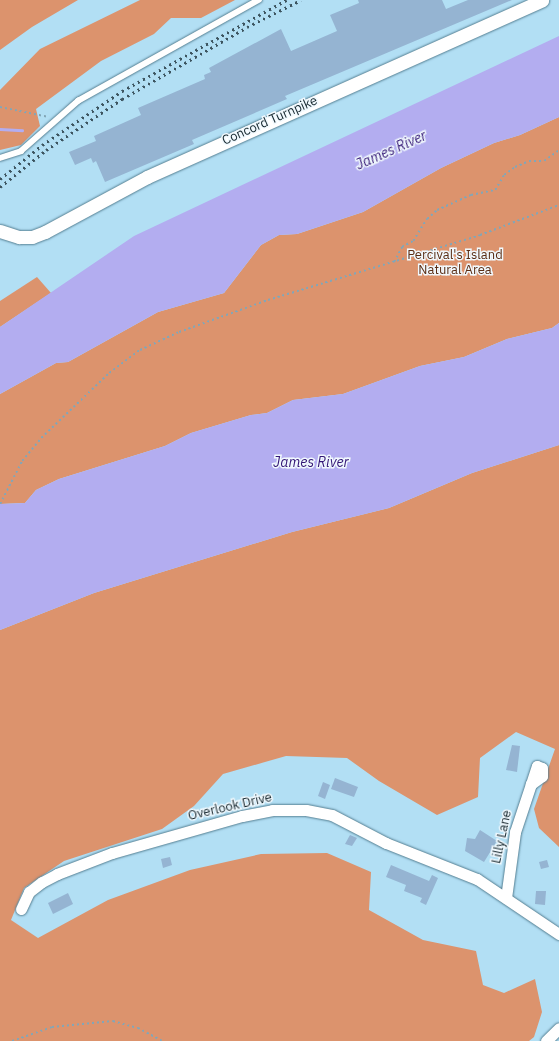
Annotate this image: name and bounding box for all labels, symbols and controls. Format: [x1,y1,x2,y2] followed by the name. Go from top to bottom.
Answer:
[220,93,320,149] street label: Concord Turnpike
[353,127,429,173] water label: James River
[407,248,503,279] park label: Percival's Island Natural Area
[273,454,349,470] water label: James River
[187,790,273,824] street label: Overlook Drive
[489,809,515,865] street label: Lilly Lane

